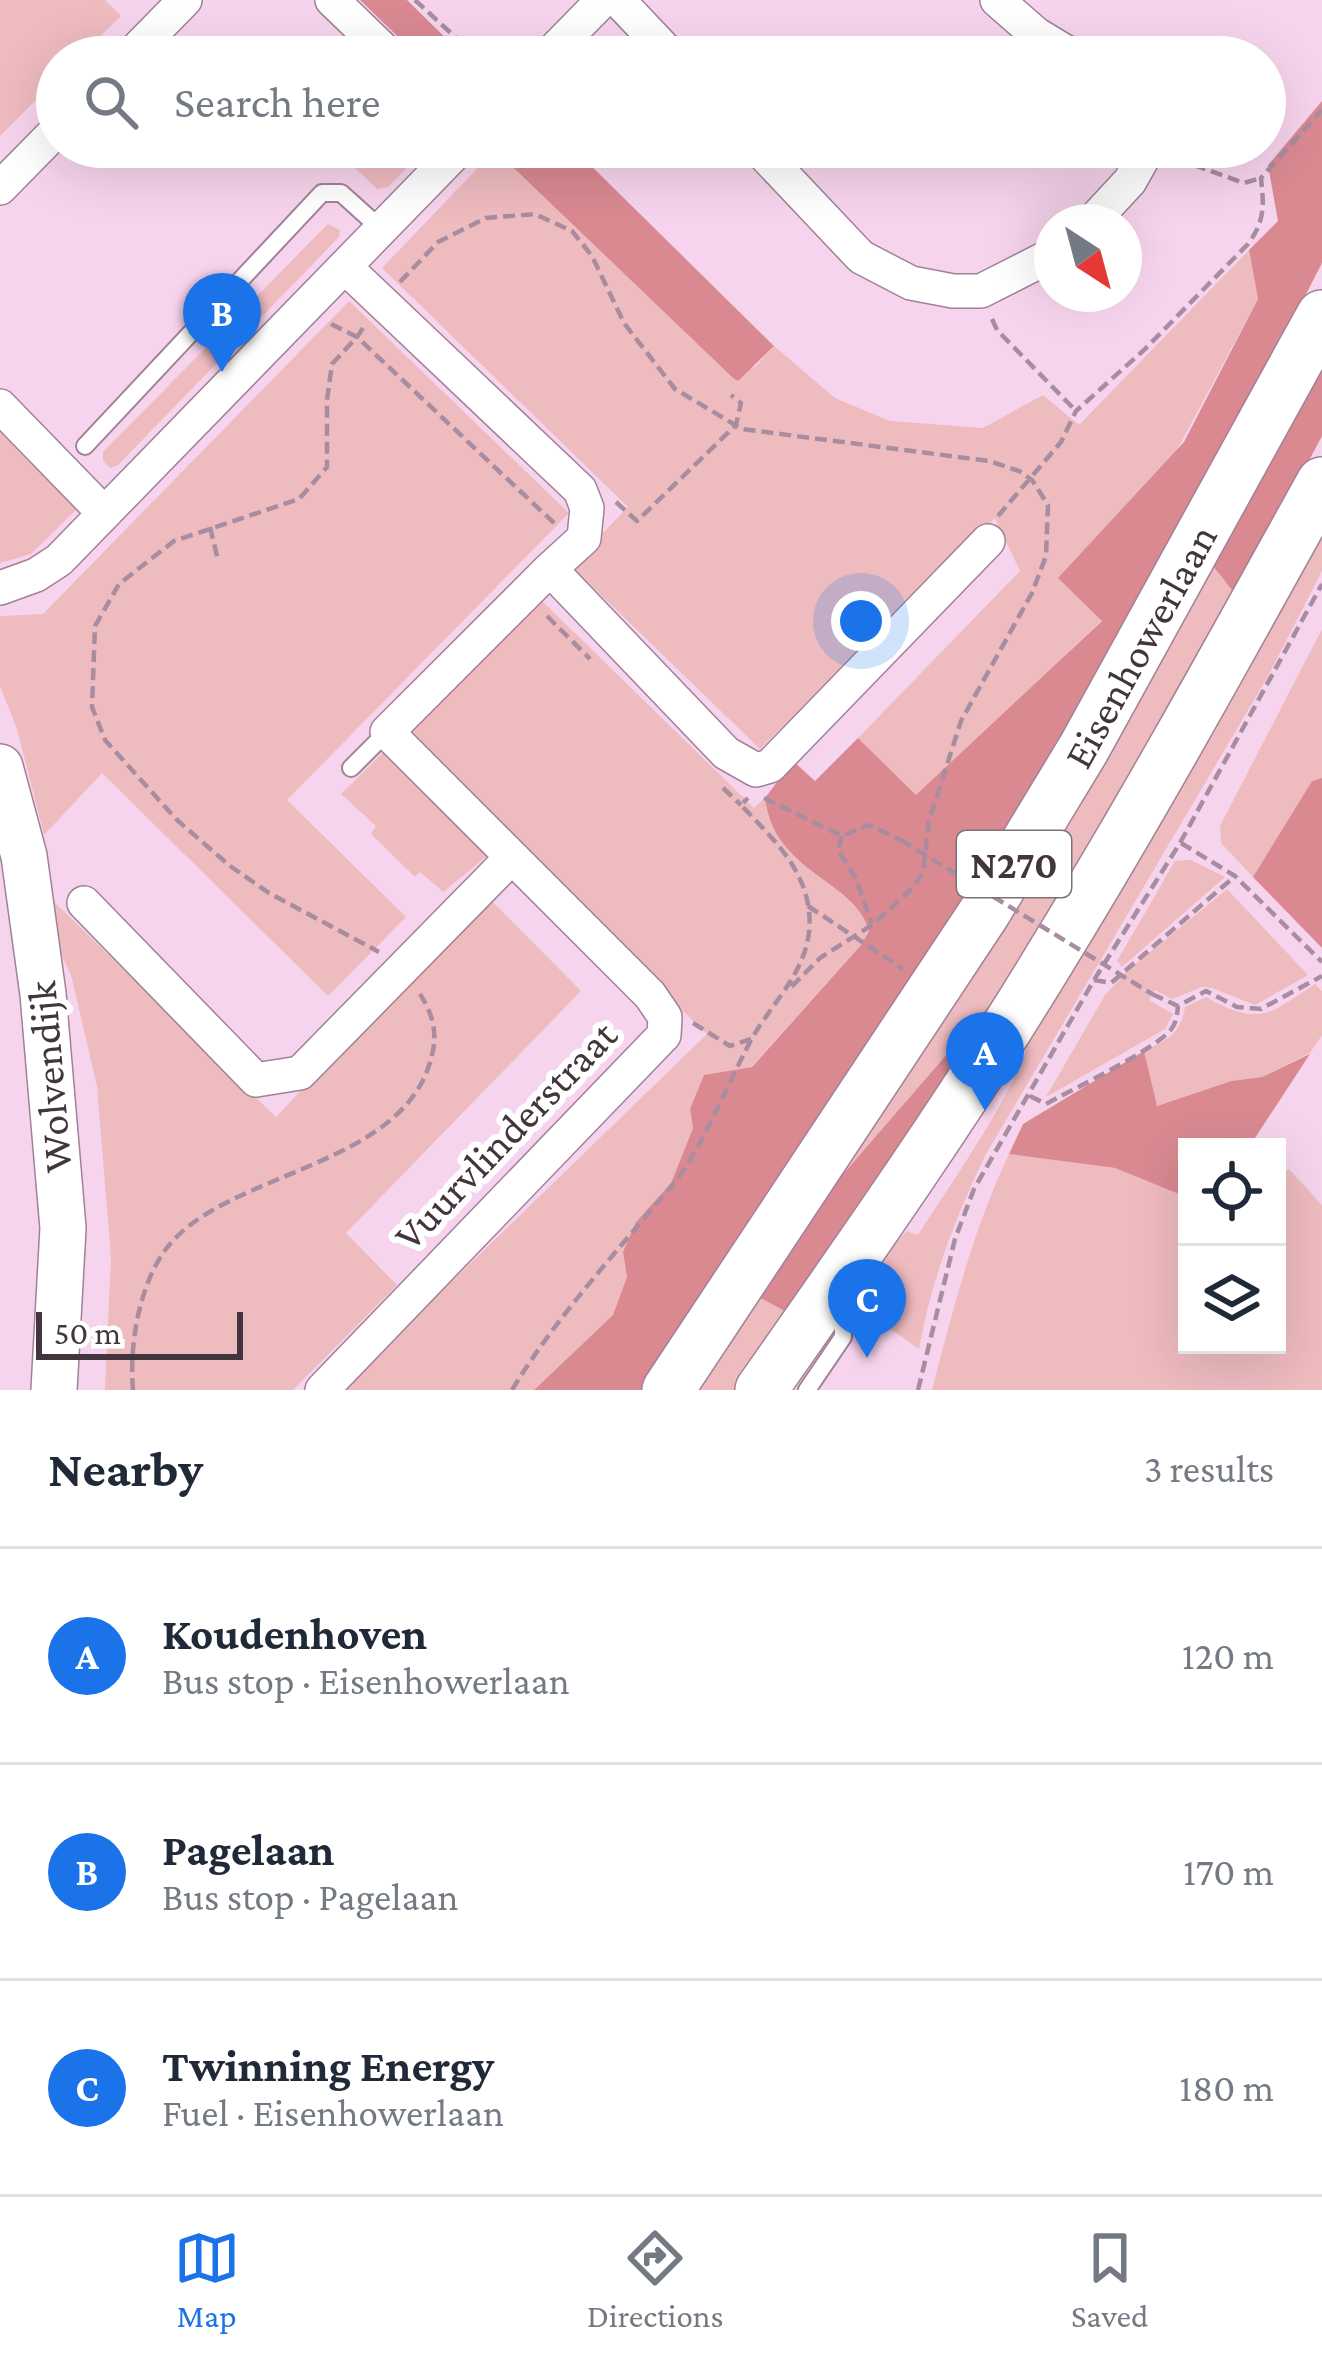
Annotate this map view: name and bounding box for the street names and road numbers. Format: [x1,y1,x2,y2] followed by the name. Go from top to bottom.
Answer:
[1054,516,1226,776] street label: Eisenhowerlaan
[957,831,1071,897] road number: N270
[17,979,82,1175] street label: Wolvendijk
[384,1010,627,1259] street label: Vuurvlinderstraat

